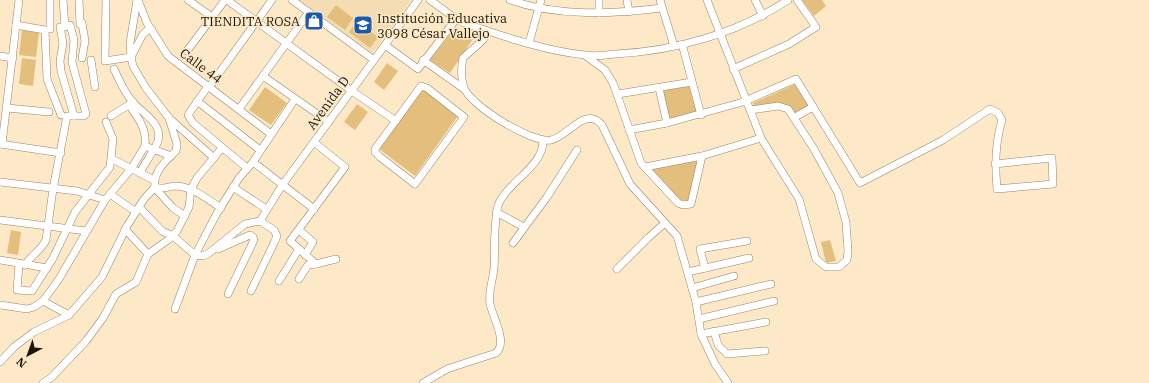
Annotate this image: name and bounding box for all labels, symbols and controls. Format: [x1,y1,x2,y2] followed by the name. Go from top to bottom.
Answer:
[303,10,325,32] shop icon: TIENDITA ROSA
[377,10,507,42] place label: Institución Educativa 3098 César Vallejo
[201,13,300,30] place label: TIENDITA ROSA
[352,14,374,36] school or university icon: Institución Educativa 3098 César Vallejo
[176,45,226,88] street label: Calle 44
[303,73,353,133] street label: Avenida D
[8,335,48,375] north arrow
[13,354,29,371] text: N

